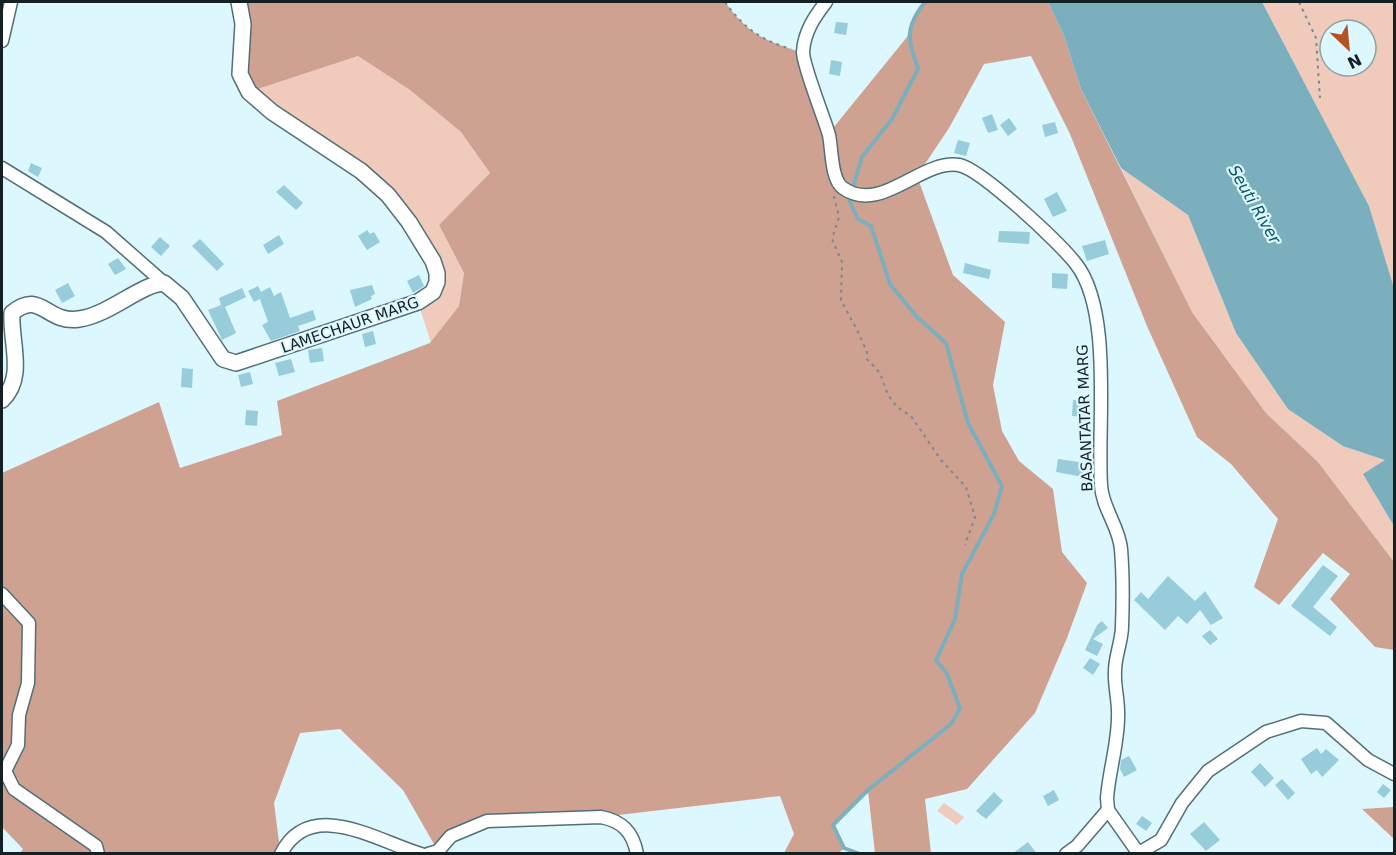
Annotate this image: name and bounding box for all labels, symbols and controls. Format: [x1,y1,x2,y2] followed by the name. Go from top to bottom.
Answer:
[1318,18,1378,78] north arrow
[1344,50,1365,73] text: N
[1224,162,1285,248] water label: Seuti River
[279,293,421,357] street label: LAMECHAUR MARG
[1073,344,1097,492] street label: BASANTATAR MARG

